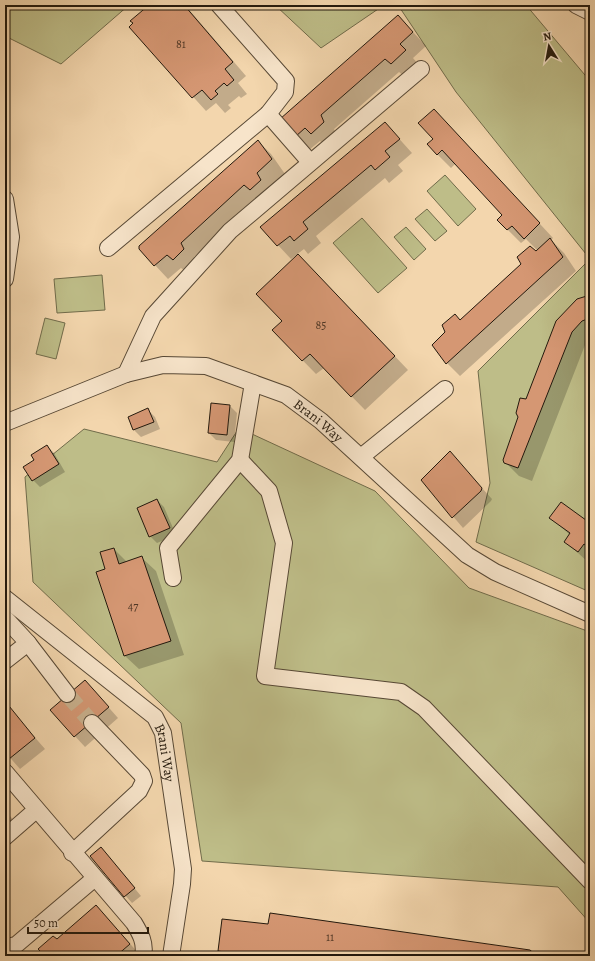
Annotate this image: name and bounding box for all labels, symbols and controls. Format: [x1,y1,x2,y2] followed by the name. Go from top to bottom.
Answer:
[529,26,569,66] north arrow
[542,29,553,45] text: N
[176,36,186,52] house number: 81
[316,317,326,333] house number: 85
[290,394,348,447] street label: Brani Way
[128,598,139,614] house number: 47
[150,720,180,784] street label: Brani Way
[28,909,148,935] scale bar
[34,915,58,931] text: 50 m
[326,929,334,945] house number: 11

